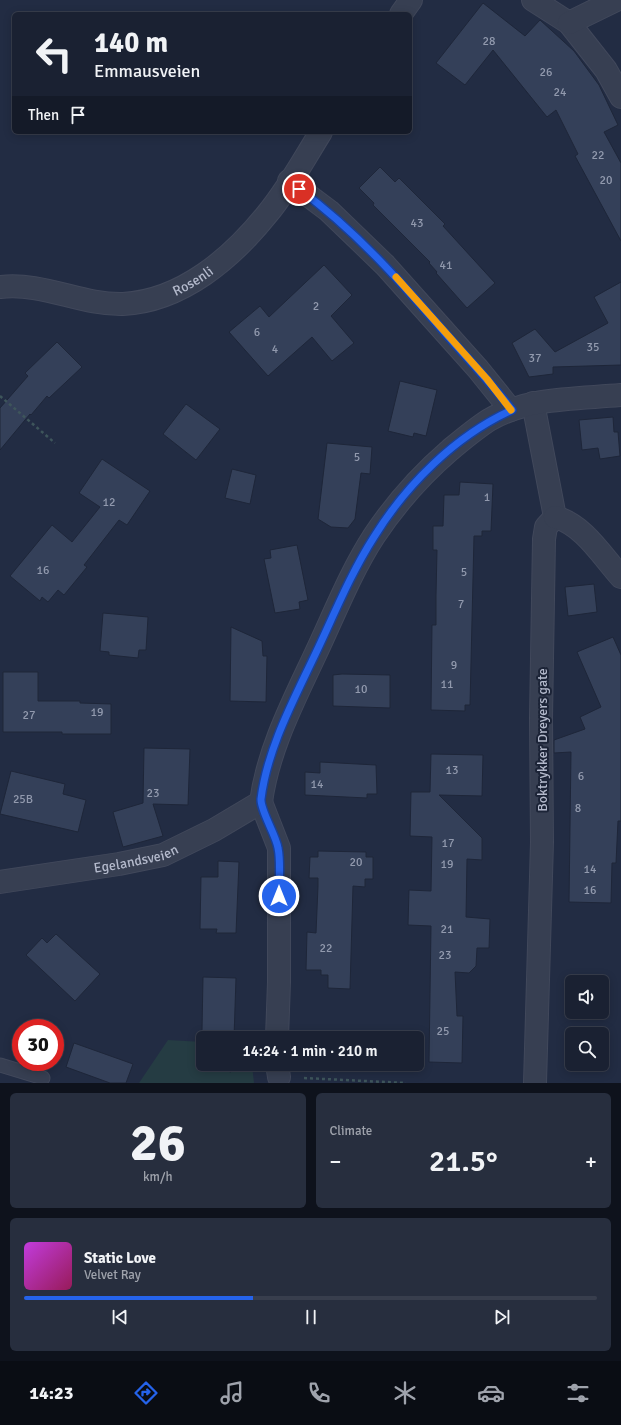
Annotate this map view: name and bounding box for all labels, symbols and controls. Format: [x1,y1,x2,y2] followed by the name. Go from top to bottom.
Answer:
[94,26,168,60] text: 140 m
[28,28,80,80] icon: left
[483,34,495,49] house number: 28
[94,60,200,82] text: Emmausveien
[540,65,552,80] house number: 26
[554,85,567,100] house number: 24
[67,104,89,126] icon: arrive
[28,106,59,124] text: Then
[592,148,604,163] house number: 22
[282,172,316,206] pin
[600,173,612,188] house number: 20
[288,178,310,200] icon: arrive
[411,216,423,231] house number: 43
[440,258,452,273] house number: 41
[170,262,216,299] street label: Rosenli
[313,299,319,314] house number: 2
[254,325,260,340] house number: 6
[587,340,599,355] house number: 35
[272,342,279,357] house number: 4
[529,351,541,366] house number: 37
[354,450,360,465] house number: 5
[484,490,490,505] house number: 1
[103,495,115,510] house number: 12
[37,563,49,578] house number: 16
[461,565,467,580] house number: 5
[458,597,464,612] house number: 7
[451,658,457,673] house number: 9
[534,668,551,812] street label: Boktrykker Dreyers gate
[441,677,453,692] house number: 11
[355,682,367,697] house number: 10
[91,705,103,720] house number: 19
[23,708,35,723] house number: 27
[446,763,458,778] house number: 13
[578,769,584,784] house number: 6
[311,777,324,792] house number: 14
[147,786,159,801] house number: 23
[13,792,33,807] house number: 25B
[575,801,581,816] house number: 8
[442,836,454,851] house number: 17
[93,840,181,876] street label: Egelandsveien
[350,855,362,870] house number: 20
[441,857,453,872] house number: 19
[584,862,597,877] house number: 14
[258,875,300,917] position arrow
[584,883,596,898] house number: 16
[441,922,453,937] house number: 21
[320,941,332,956] house number: 22
[439,948,451,963] house number: 23
[565,975,609,1071] map controls
[565,975,609,1019] button: sound
[12,1019,64,1071] speed limit sign: 30
[437,1024,449,1039] house number: 25
[565,1027,609,1071] button: search
[243,1042,377,1060] text: 14:24 · 1 min · 210 m
[130,1111,186,1175] text: 26
[330,1123,372,1139] text: Climate
[429,1143,497,1180] text: 21.5°
[330,1148,341,1175] text: −
[585,1148,597,1175] text: +
[143,1169,172,1185] text: km/h
[84,1249,156,1267] text: Static Love
[84,1267,141,1283] text: Velvet Ray
[109,1306,131,1328] icon: previous
[300,1306,322,1328] icon: pause
[491,1306,513,1328] icon: next
[132,1379,160,1407] icon: directions
[218,1379,246,1407] icon: music
[305,1379,333,1407] icon: phone
[391,1379,419,1407] icon: climate
[477,1379,505,1407] icon: car
[564,1379,592,1407] icon: filters
[29,1382,73,1404] text: 14:23

